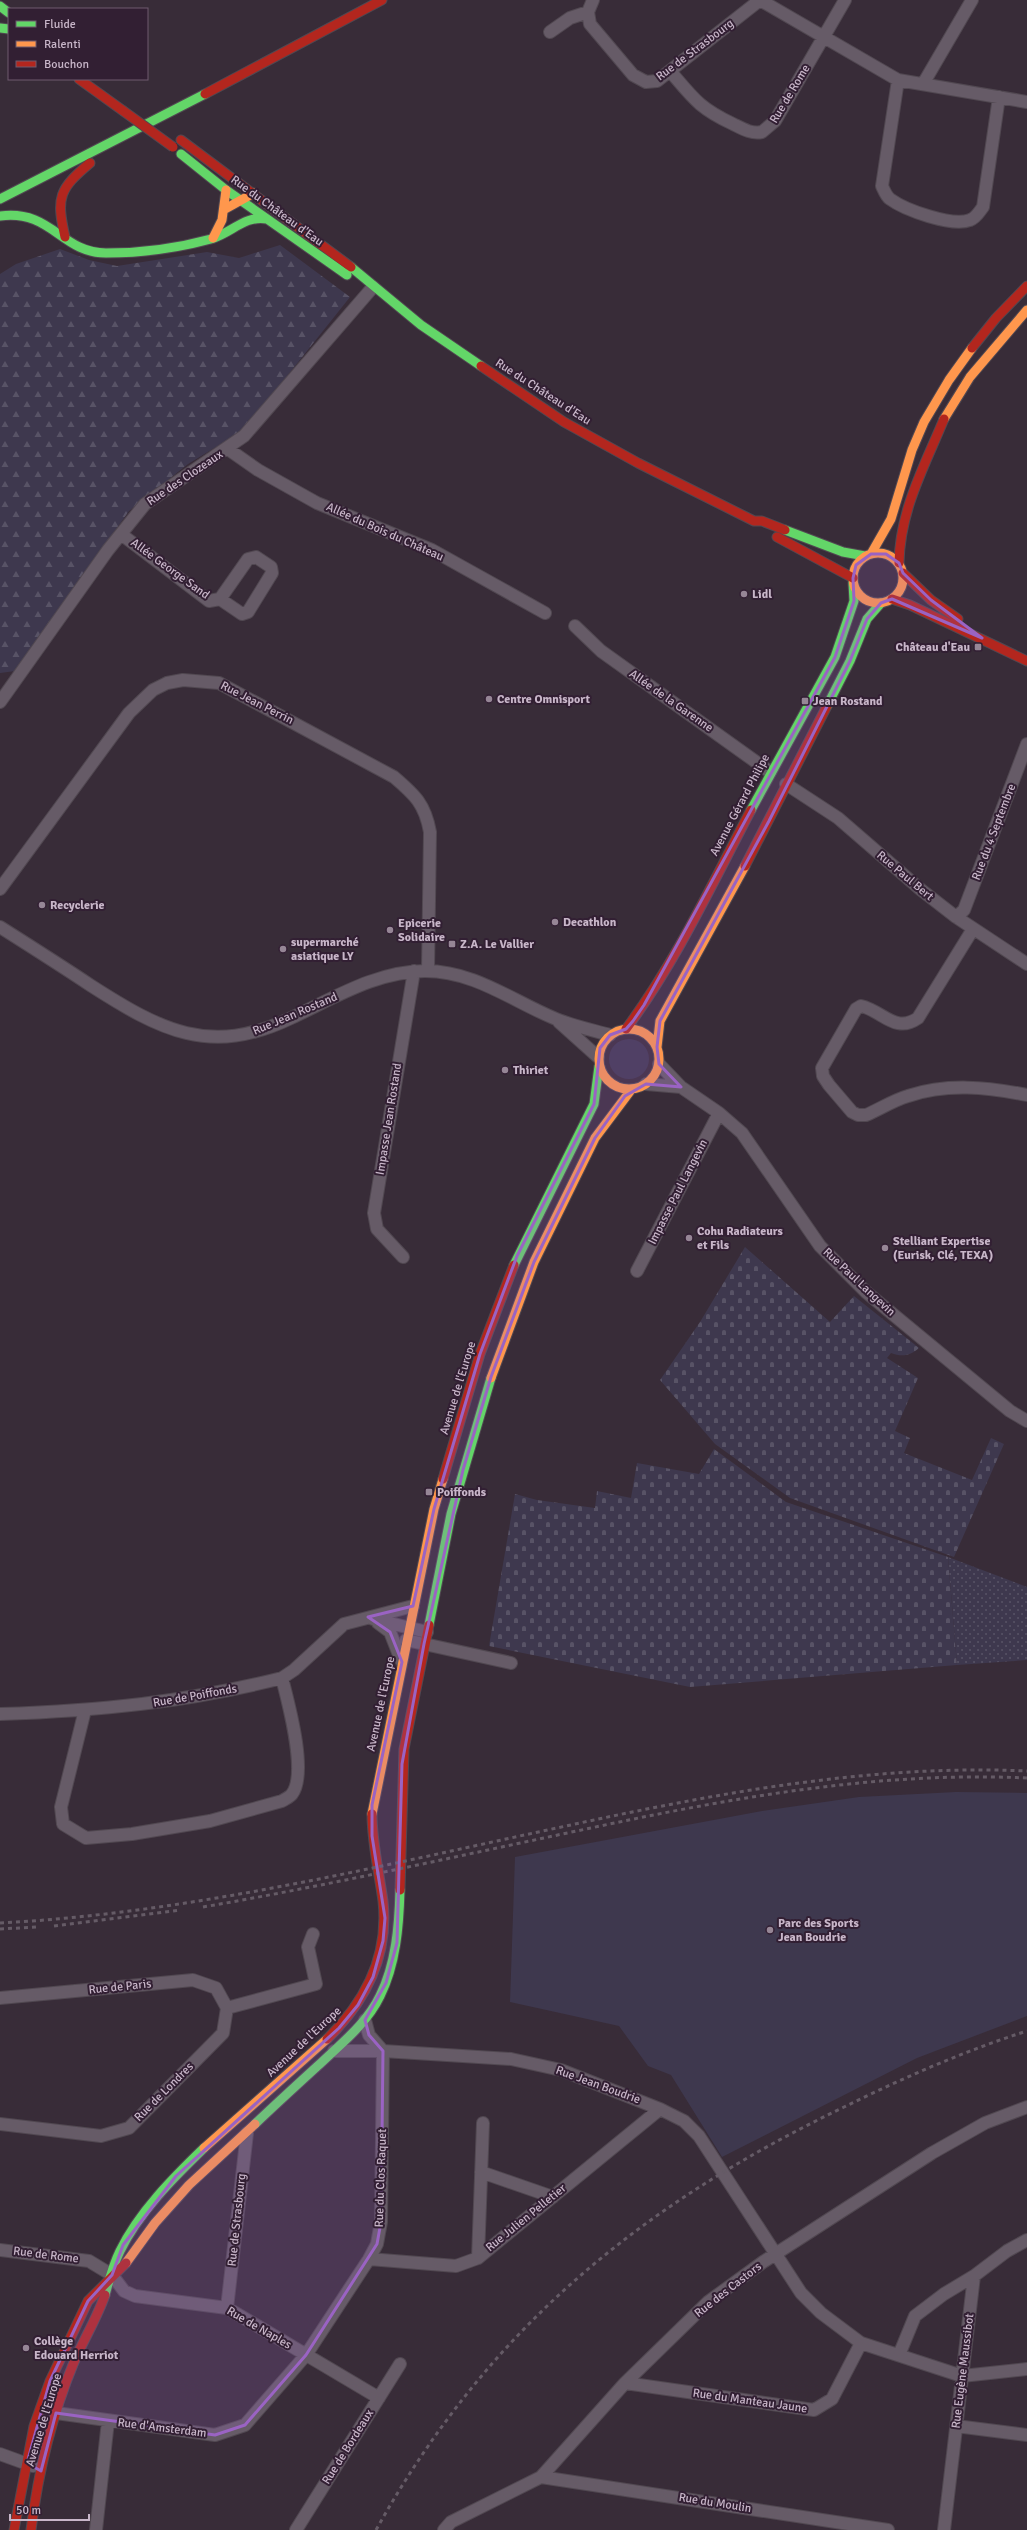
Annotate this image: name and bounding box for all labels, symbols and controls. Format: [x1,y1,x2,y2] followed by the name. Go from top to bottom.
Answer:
[8,8,148,80] legend
[653,16,737,84] street label: Rue de Strasbourg
[44,17,76,32] text: Fluide
[44,37,81,52] text: Ralenti
[44,57,89,72] text: Bouchon
[767,62,813,126] street label: Rue de Rome
[228,172,326,250] street label: Rue du Château d'Eau
[492,355,594,429] street label: Rue du Château d'Eau
[144,447,226,509] street label: Rue des Clozeaux
[324,499,446,565] street label: Allée du Bois du Château
[128,535,212,603] street label: Allée George Sand
[752,587,772,602] place label: Lidl
[739,589,749,599] marker: Lidl
[896,640,970,655] place label: Château d'Eau
[973,642,983,652] marker: Château d'Eau
[626,666,716,736] street label: Allée de la Garenne
[218,678,296,728] street label: Rue Jean Perrin
[497,692,591,707] place label: Centre Omnisport
[484,694,494,704] marker: Centre Omnisport
[813,694,883,709] place label: Jean Rostand
[800,696,810,706] marker: Jean Rostand
[707,751,773,859] street label: Avenue Gérard Philipe
[969,782,1019,882] street label: Rue du 4 Septembre
[874,848,936,904] street label: Rue Paul Bert
[50,898,105,913] place label: Recyclerie
[37,900,47,910] marker: Recyclerie
[563,915,617,930] place label: Decathlon
[398,916,445,945] place label: Epicerie Solidaire
[550,917,560,927] marker: Decathlon
[385,925,395,935] marker: Epicerie Solidaire
[291,935,359,964] place label: supermarché asiatique LY
[460,937,534,952] place label: Z.A. Le Vallier
[447,939,457,949] marker: Z.A. Le Vallier
[278,944,288,954] marker: supermarché asiatique LY
[250,989,340,1039] street label: Rue Jean Rostand
[373,1062,405,1176] street label: Impasse Jean Rostand
[513,1063,549,1078] place label: Thiriet
[500,1065,510,1075] marker: Thiriet
[645,1137,711,1247] street label: Impasse Paul Langevin
[697,1224,783,1253] place label: Cohu Radiateurs et Fils
[684,1233,694,1243] marker: Cohu Radiateurs et Fils
[893,1234,993,1263] place label: Stelliant Expertise (Eurisk, Clé, TEXA)
[880,1243,890,1253] marker: Stelliant Expertise (Eurisk, Clé, TEXA)
[820,1245,898,1319] street label: Rue Paul Langevin
[437,1340,479,1436] street label: Avenue de l'Europe
[437,1485,487,1500] place label: Poiffonds
[424,1487,434,1497] marker: Poiffonds
[364,1655,398,1753] street label: Avenue de l'Europe
[152,1681,238,1711] street label: Rue de Poiffonds
[778,1916,859,1945] place label: Parc des Sports Jean Boudrie
[765,1925,775,1935] marker: Parc des Sports Jean Boudrie
[88,1976,152,1998] street label: Rue de Paris
[263,2003,345,2081] street label: Avenue de l'Europe
[131,2059,197,2125] street label: Rue de Londres
[554,2063,642,2107] street label: Rue Jean Boudrie
[372,2128,390,2228] street label: Rue du Clos Raquet
[225,2173,249,2267] street label: Rue de Strasbourg
[483,2181,570,2255] street label: Rue Julien Pelletier
[12,2244,80,2266] street label: Rue de Rome
[692,2259,764,2321] street label: Rue des Castors
[224,2303,294,2353] street label: Rue de Naples
[949,2313,977,2429] street label: Rue Eugène Maussibot
[34,2334,119,2363] place label: Collège Edouard Herriot
[21,2343,31,2353] marker: Collège Edouard Herriot
[23,2372,65,2468] street label: Avenue de l'Europe
[692,2386,808,2416] street label: Rue du Manteau Jaune
[319,2406,377,2487] street label: Rue de Bordeaux
[117,2415,207,2441] street label: Rue d'Amsterdam
[678,2490,752,2516] street label: Rue du Moulin
[10,2496,89,2522] scale bar
[16,2503,41,2518] text: 50 m

